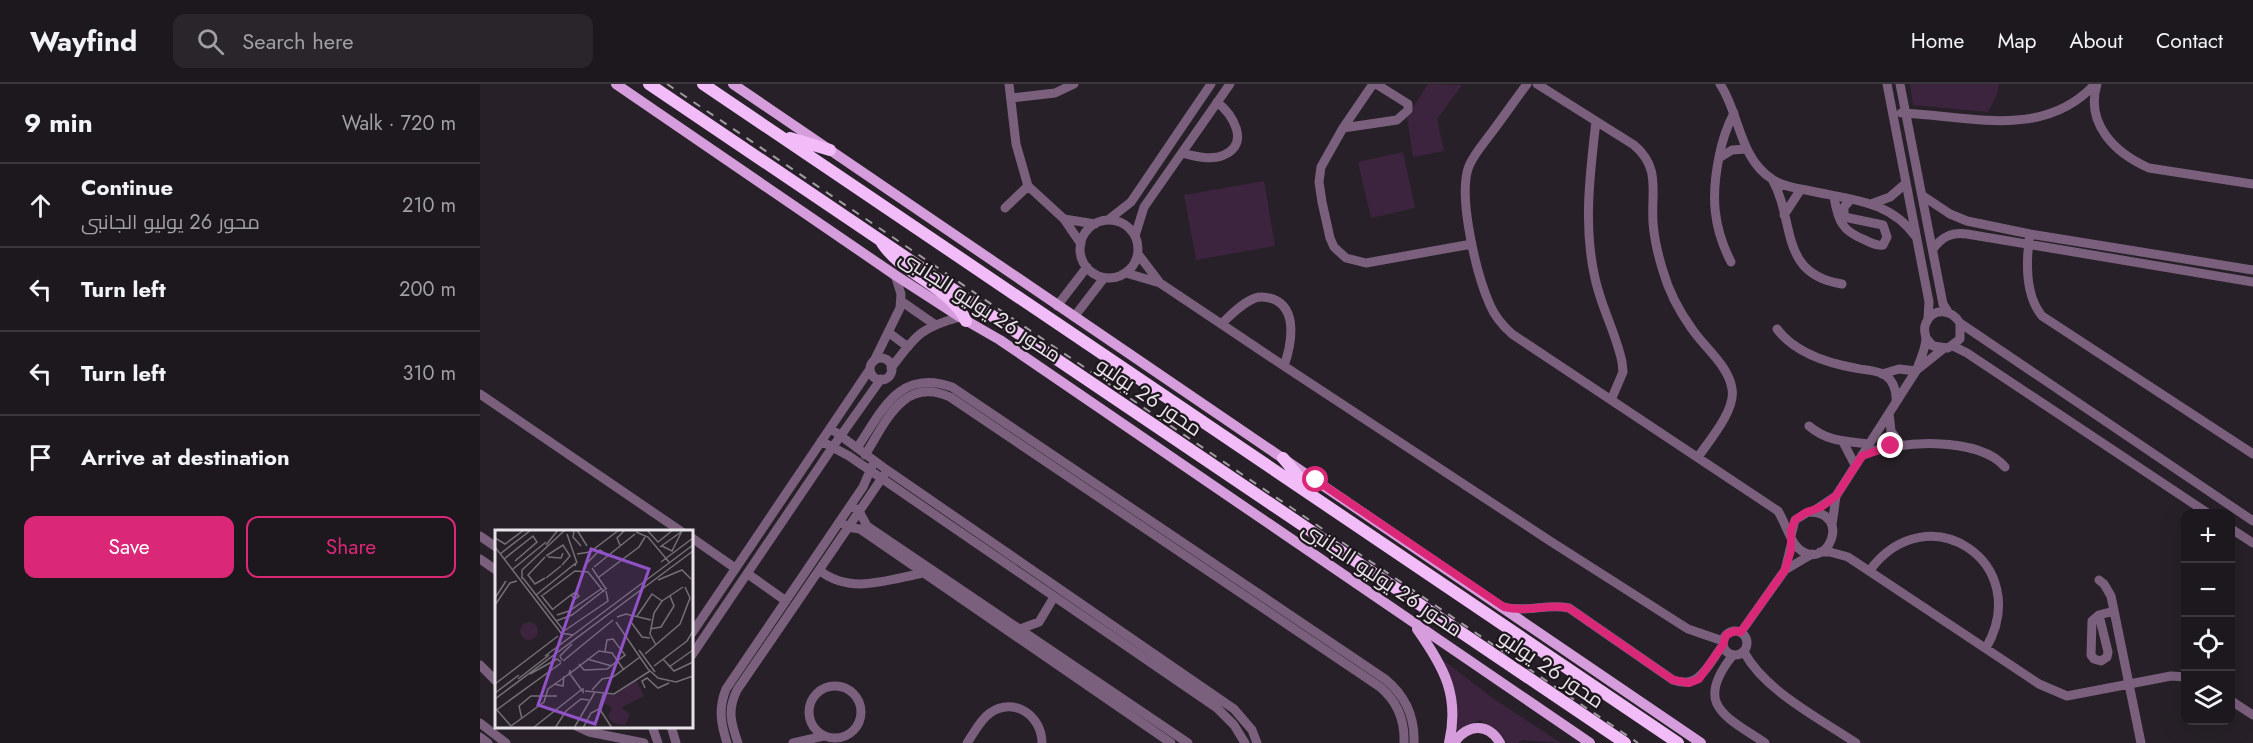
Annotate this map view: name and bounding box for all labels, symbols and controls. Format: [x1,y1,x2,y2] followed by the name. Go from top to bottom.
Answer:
[173,14,593,68] search box
[30,21,137,62] text: Wayfind
[194,25,227,58] icon: search
[242,25,354,57] text: Search here
[1911,26,1964,56] text: Home
[1997,26,2037,56] text: Map
[2070,26,2123,56] text: About
[2156,26,2223,56] text: Contact
[24,104,93,142] text: 9 min
[342,109,456,138] text: Walk · 720 m
[81,171,173,203] text: Continue
[24,189,57,222] icon: ahead
[402,191,456,220] text: 210 m
[81,208,260,237] text: محور 26 يوليو الجانبى
[893,242,1067,370] street label: محور 26 يوليو الجانبى
[24,273,57,306] icon: left
[81,273,166,305] text: Turn left
[399,275,456,304] text: 200 m
[1090,350,1208,444] street label: محور 26 يوليو
[24,357,57,390] icon: left
[81,357,166,389] text: Turn left
[402,359,456,388] text: 310 m
[1877,432,1903,458] route end
[24,441,57,474] icon: arrive
[81,441,290,473] text: Arrive at destination
[1302,466,1328,492] route start
[2181,509,2235,725] map controls
[2181,509,2235,563] button: +
[1296,514,1468,644] street label: محور 26 يوليو الجانبى
[24,516,234,578] button: Save
[246,516,456,578] button: Share
[495,530,693,728] inset map
[2181,563,2235,617] button: −
[2181,617,2235,671] button: locate
[1492,622,1610,716] street label: محور 26 يوليو
[2181,671,2235,725] button: layers

